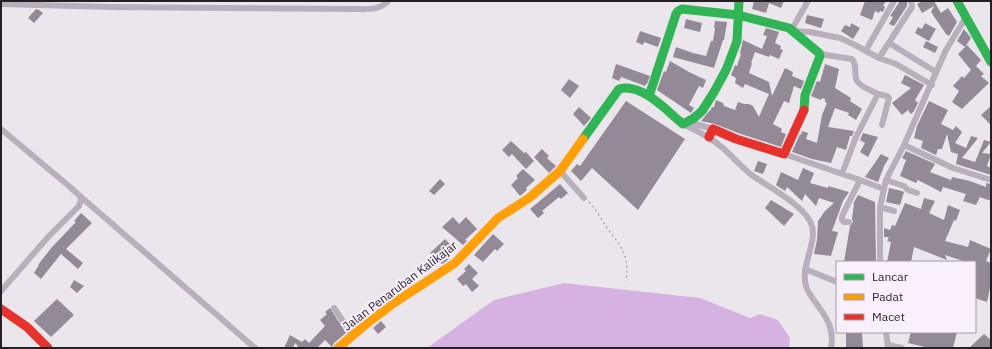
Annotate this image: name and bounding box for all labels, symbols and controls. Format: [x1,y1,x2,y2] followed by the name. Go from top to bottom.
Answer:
[339,237,460,334] street label: Jalan Penaruban Kalikajar
[836,261,976,333] legend
[872,269,909,284] text: Lancar
[872,289,903,304] text: Padat
[872,309,905,324] text: Macet

